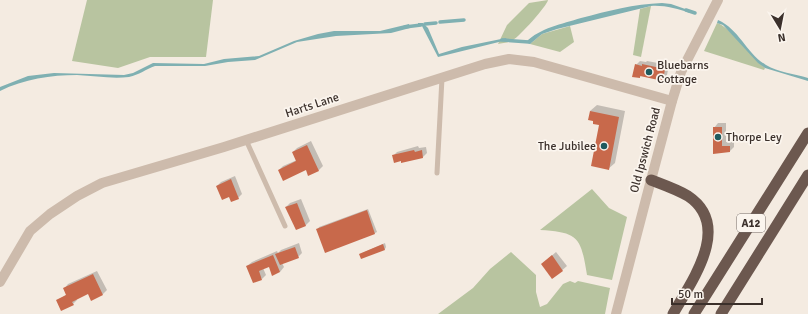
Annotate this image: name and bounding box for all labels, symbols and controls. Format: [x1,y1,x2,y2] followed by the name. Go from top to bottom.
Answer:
[760,8,800,48] north arrow
[777,30,787,44] text: N
[657,58,709,87] place label: Bluebarns Cottage
[644,67,654,77] marker: Bluebarns Cottage
[283,90,341,121] street label: Harts Lane
[627,106,664,195] street label: Old Ipswich Road
[726,130,782,145] place label: Thorpe Ley
[713,132,723,142] marker: Thorpe Ley
[538,139,596,154] place label: The Jubilee
[599,141,609,151] marker: The Jubilee
[737,214,765,232] road number: A12
[672,280,762,306] scale bar
[678,287,703,302] text: 50 m

